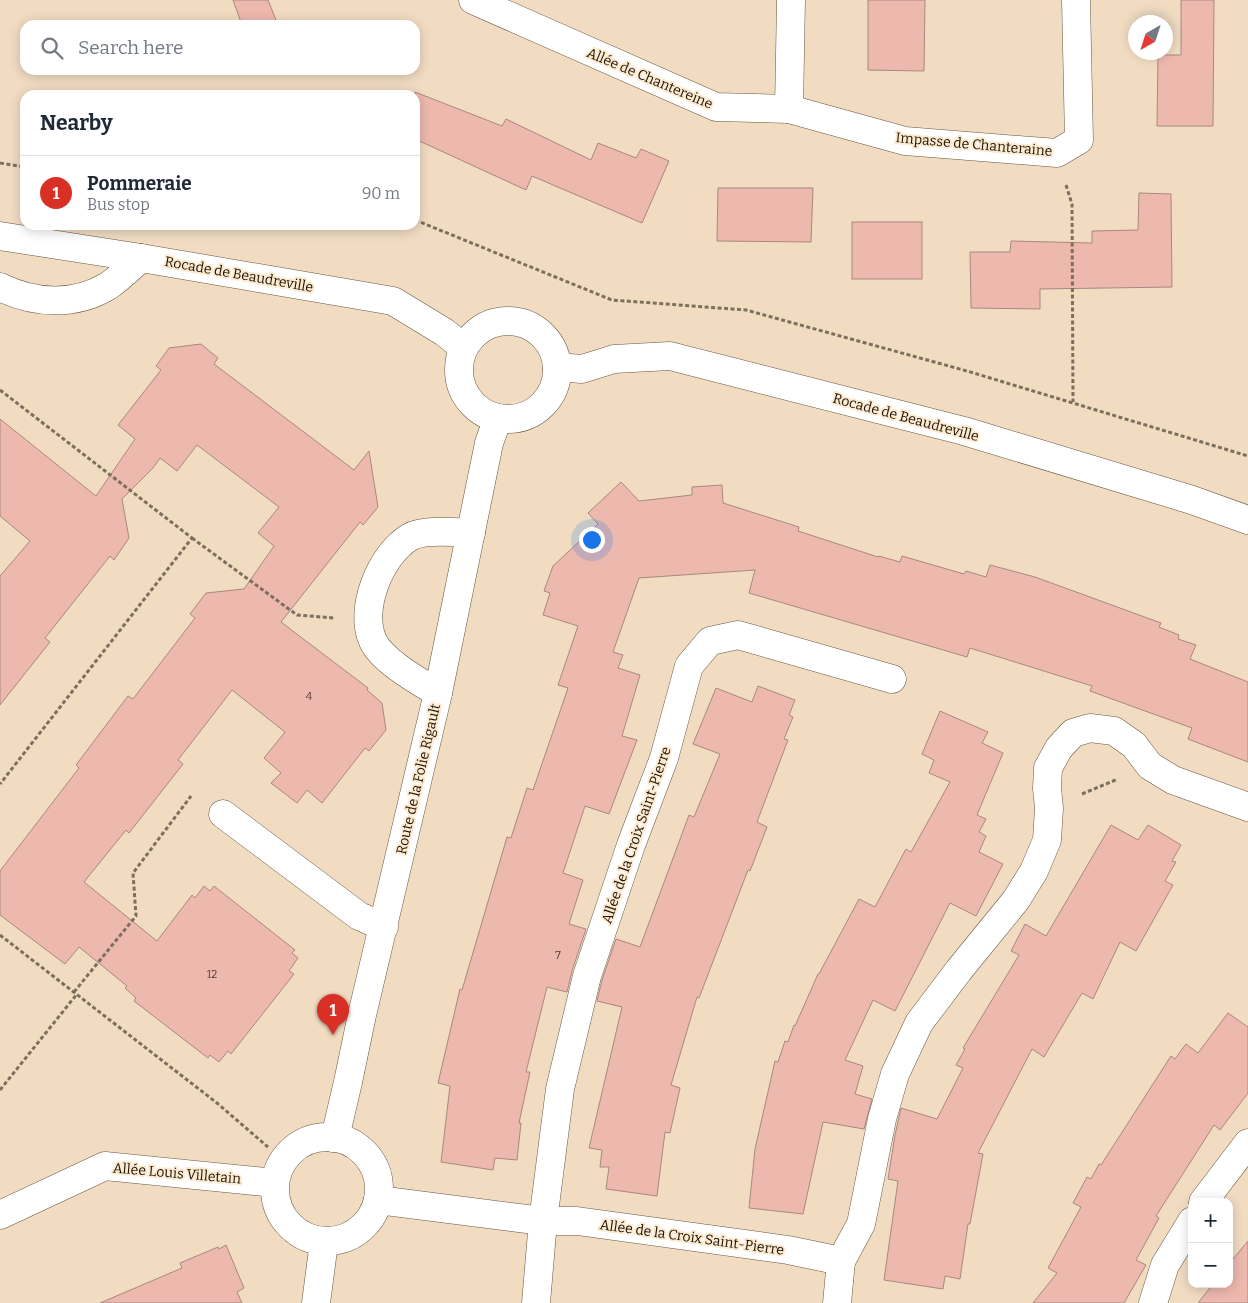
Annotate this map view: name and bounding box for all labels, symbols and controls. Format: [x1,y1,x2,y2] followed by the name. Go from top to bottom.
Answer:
[1128,15,1173,60] north arrow
[20,20,420,75] search box
[38,34,66,62] icon: search
[78,36,183,59] text: Search here
[584,44,715,113] street label: Allée de Chantereine
[40,110,113,136] text: Nearby
[895,129,1053,160] street label: Impasse de Chanteraine
[87,172,192,195] text: Pommeraie
[53,184,59,203] text: 1
[362,184,400,203] text: 90 m
[87,195,150,214] text: Bus stop
[163,253,315,296] street label: Rocade de Beaudreville
[831,390,981,445] street label: Rocade de Beaudreville
[579,527,605,553] your location
[306,690,313,703] house number: 4
[393,702,444,856] street label: Route de la Folie Rigault
[598,745,675,926] street label: Allée de la Croix Saint-Pierre
[555,949,561,962] house number: 7
[207,968,217,981] house number: 12
[317,994,349,1035] pin: 1
[112,1159,242,1188] street label: Allée Louis Villetain
[1188,1198,1233,1288] map controls
[1188,1198,1233,1243] button: +
[599,1216,785,1259] street label: Allée de la Croix Saint-Pierre
[1188,1243,1233,1288] button: −

